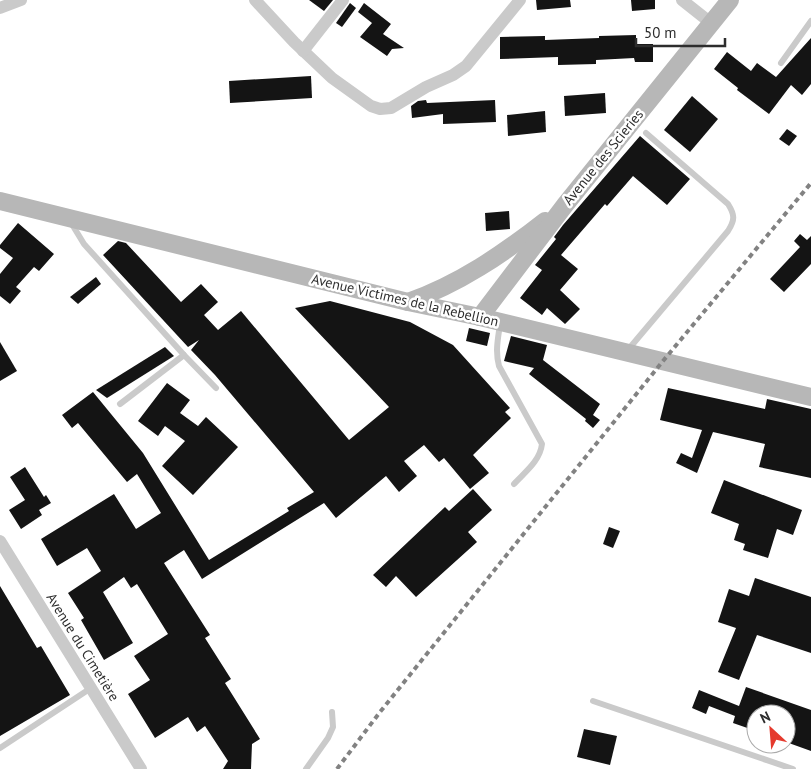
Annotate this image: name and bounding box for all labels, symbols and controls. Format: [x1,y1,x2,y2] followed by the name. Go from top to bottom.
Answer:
[636,15,725,47] scale bar
[644,23,677,42] text: 50 m
[559,105,647,208] street label: Avenue des Scieries
[310,270,500,330] street label: Avenue Victimes de la Rebellion
[43,590,123,704] street label: Avenue du Cimetière
[746,704,796,754] north arrow
[757,707,773,727] text: N

